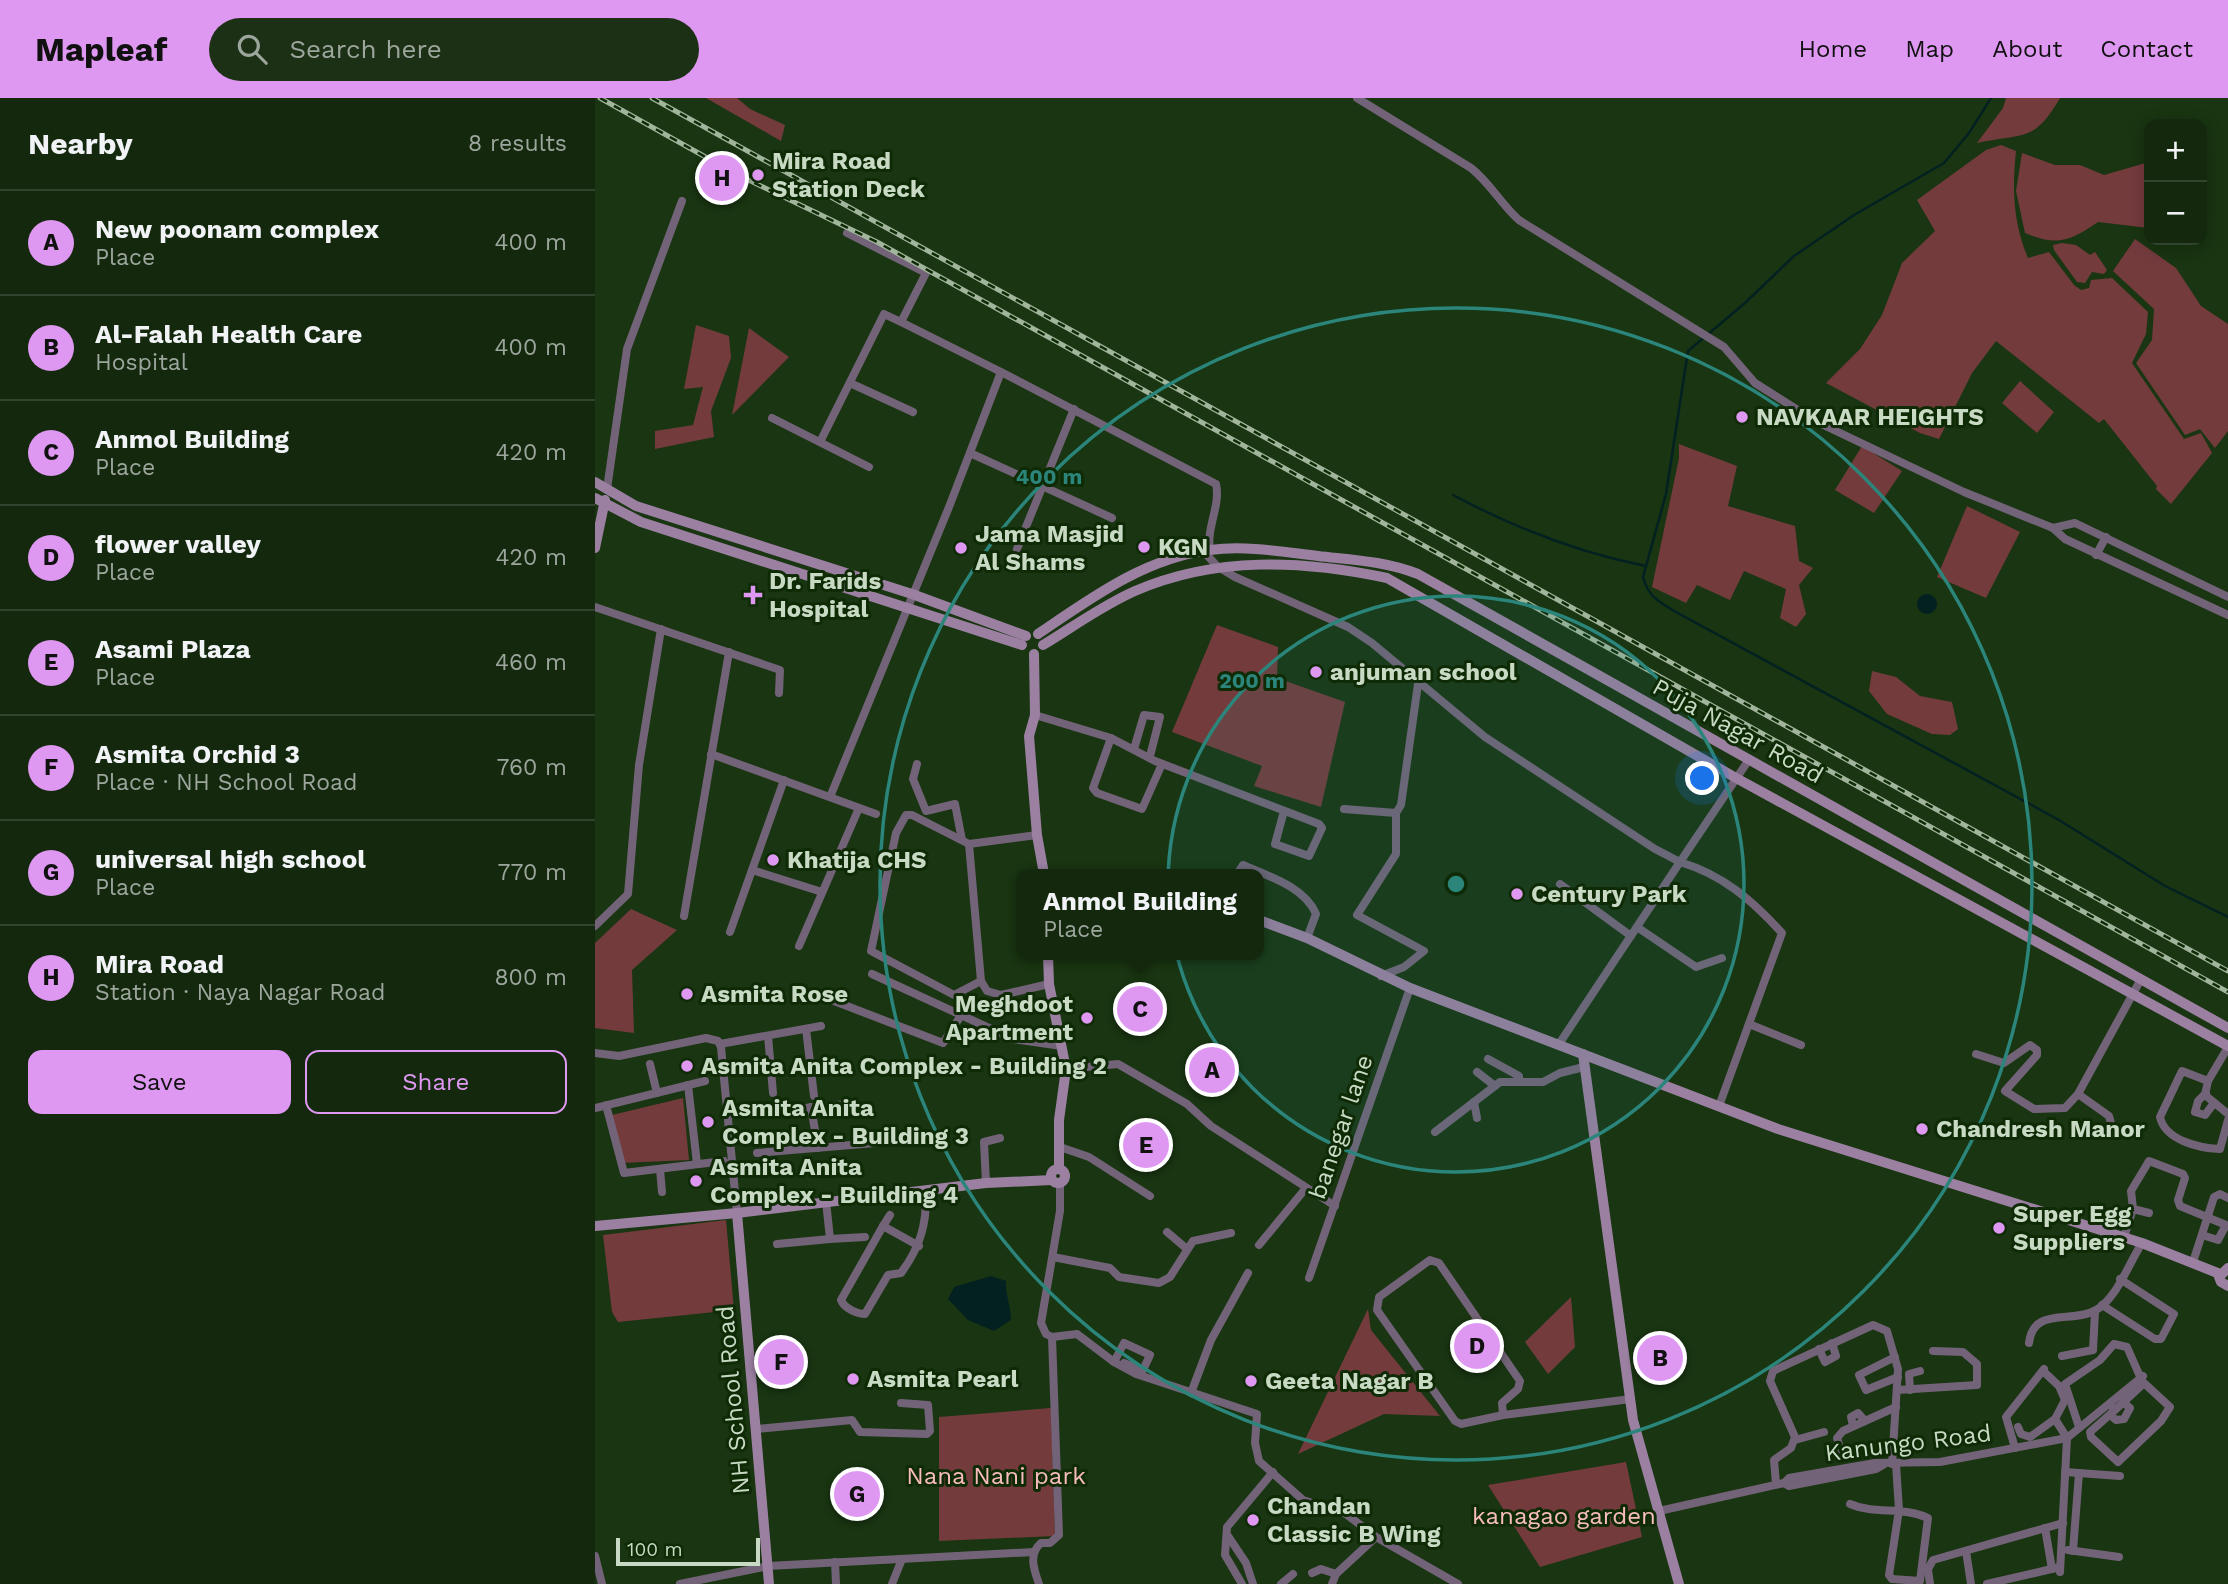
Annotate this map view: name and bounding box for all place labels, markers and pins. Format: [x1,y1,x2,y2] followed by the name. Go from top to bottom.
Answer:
[772,147,925,203] place label: Mira Road Station Deck
[699,152,745,204] pin: H
[750,167,766,183] marker: Mira Road Station Deck
[1756,403,1984,431] place label: NAVKAAR HEIGHTS
[1734,409,1750,425] marker: NAVKAAR HEIGHTS
[975,520,1124,576] place label: Jama Masjid Al Shams
[1158,533,1208,561] place label: KGN
[1136,539,1152,555] marker: KGN
[953,540,969,556] marker: Jama Masjid Al Shams
[769,567,881,623] place label: Dr. Farids Hospital
[743,585,763,605] marker: Dr. Farids Hospital
[1330,658,1517,686] place label: anjuman school
[1308,664,1324,680] marker: anjuman school
[787,846,927,874] place label: Khatija CHS
[765,852,781,868] marker: Khatija CHS
[1444,872,1468,896] centre of rings
[1531,880,1687,908] place label: Century Park
[1509,886,1525,902] marker: Century Park
[701,980,848,1008] place label: Asmita Rose
[1117,983,1163,1035] pin: C
[679,986,695,1002] marker: Asmita Rose
[946,990,1074,1046] place label: Meghdoot Apartment
[1079,1010,1095,1026] marker: Meghdoot Apartment
[1189,1044,1235,1096] pin: A
[701,1052,1107,1080] place label: Asmita Anita Complex - Building 2
[679,1058,695,1074] marker: Asmita Anita Complex - Building 2
[722,1094,969,1150] place label: Asmita Anita Complex - Building 3
[700,1114,716,1130] marker: Asmita Anita Complex - Building 3
[1936,1115,2146,1143] place label: Chandresh Manor
[1123,1119,1169,1171] pin: E
[1914,1121,1930,1137] marker: Chandresh Manor
[710,1153,958,1209] place label: Asmita Anita Complex - Building 4
[688,1173,704,1189] marker: Asmita Anita Complex - Building 4
[2013,1200,2132,1256] place label: Super Egg Suppliers
[1991,1220,2007,1236] marker: Super Egg Suppliers
[1454,1320,1500,1372] pin: D
[1637,1332,1683,1384] pin: B
[758,1336,804,1388] pin: F
[867,1365,1019,1393] place label: Asmita Pearl
[1265,1367,1434,1395] place label: Geeta Nagar B
[845,1371,861,1387] marker: Asmita Pearl
[1243,1373,1259,1389] marker: Geeta Nagar B
[834,1468,880,1520] pin: G
[1267,1492,1441,1548] place label: Chandan Classic B Wing
[1245,1512,1261,1528] marker: Chandan Classic B Wing

